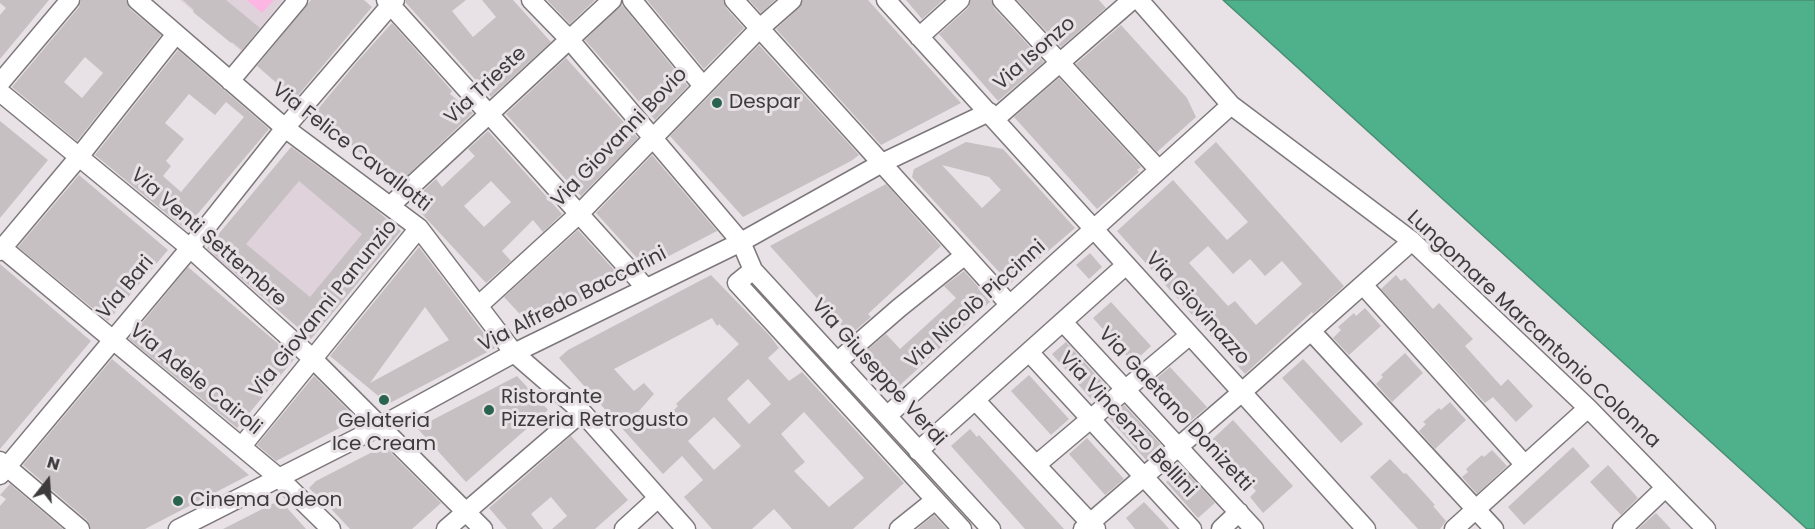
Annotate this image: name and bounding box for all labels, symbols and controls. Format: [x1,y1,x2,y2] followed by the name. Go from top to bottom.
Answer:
[989,12,1081,96] street label: Via Isonzo
[440,42,532,130] street label: Via Trieste
[547,63,693,213] street label: Via Giovanni Bovio
[267,78,435,218] street label: Via Felice Cavallotti
[729,91,800,115] place label: Despar
[710,96,724,110] marker: Despar
[125,164,291,312] street label: Via Venti Settembre
[1401,206,1665,454] street label: Lungomare Marcantonio Colonna
[245,215,403,403] street label: Via Giovanni Panunzio
[901,236,1051,374] street label: Via Nicolò Piccinni
[475,242,671,358] street label: Via Alfredo Baccarini
[1140,247,1254,371] street label: Via Giovinazzo
[93,251,159,325] street label: Via Bari
[806,294,950,452] street label: Via Giuseppe Verdi
[124,319,266,441] street label: Via Adele Cairoli
[1093,323,1257,497] street label: Via Gaetano Donizetti
[1053,347,1201,503] street label: Via Vincenzo Bellini
[501,386,688,433] place label: Ristorante Pizzeria Retrogusto
[377,393,391,407] marker: Gelateria Ice Cream
[482,403,496,417] marker: Ristorante Pizzeria Retrogusto
[332,410,436,457] place label: Gelateria Ice Cream
[18,451,78,511] north arrow
[44,451,63,476] text: N
[190,489,342,513] place label: Cinema Odeon
[171,494,185,508] marker: Cinema Odeon

